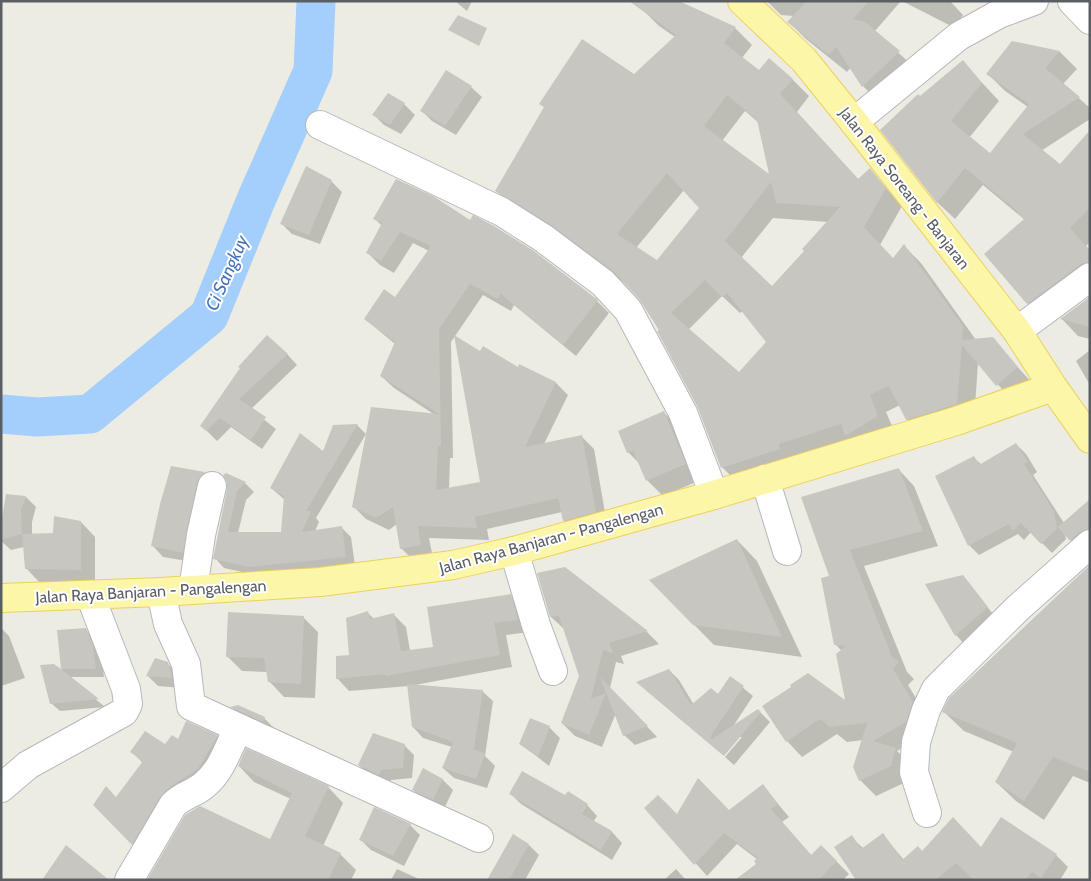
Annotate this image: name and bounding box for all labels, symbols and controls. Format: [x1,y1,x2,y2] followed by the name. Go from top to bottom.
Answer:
[835,103,974,273] street label: Jalan Raya Soreang - Banjaran
[201,231,254,314] water label: Ci Sangkuy
[436,499,665,578] street label: Jalan Raya Banjaran - Pangalengan
[34,576,267,607] street label: Jalan Raya Banjaran - Pangalengan

